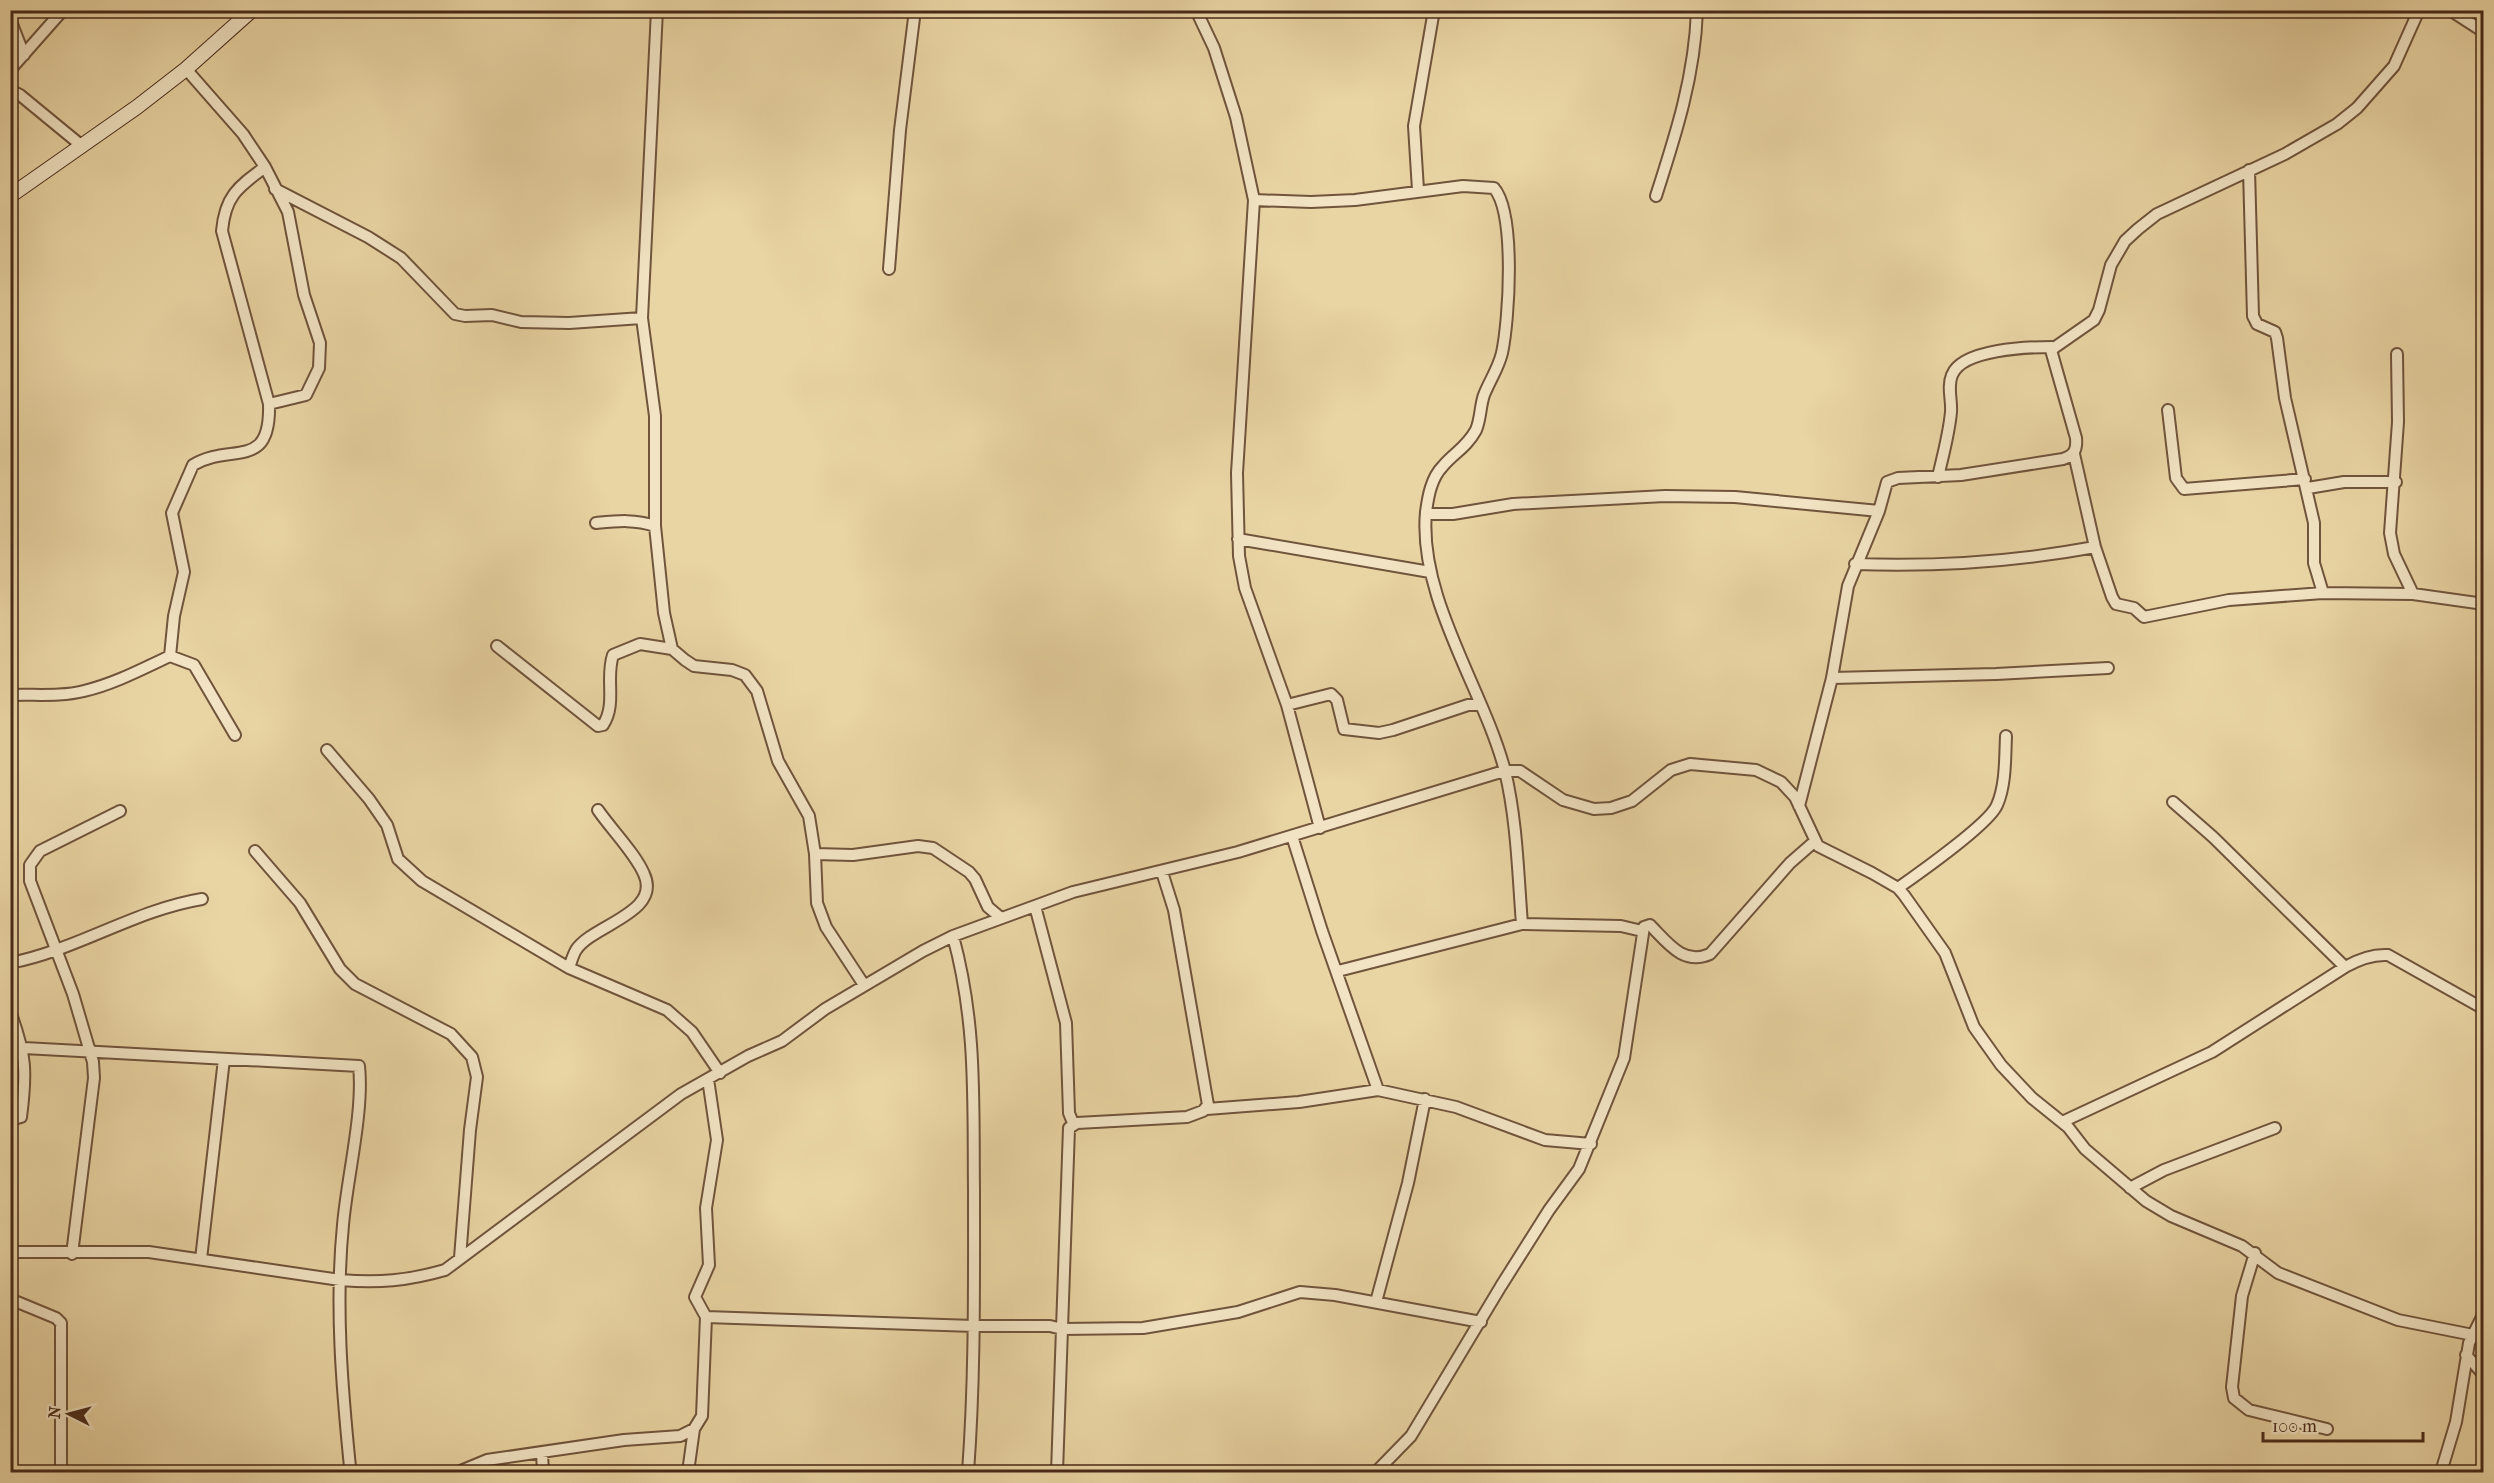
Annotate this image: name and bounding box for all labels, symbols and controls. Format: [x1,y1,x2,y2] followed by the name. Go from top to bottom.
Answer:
[39,1384,99,1444] north arrow
[44,1405,65,1420] text: N
[2263,1405,2424,1443] scale bar
[2272,1416,2317,1437] text: 100 m

